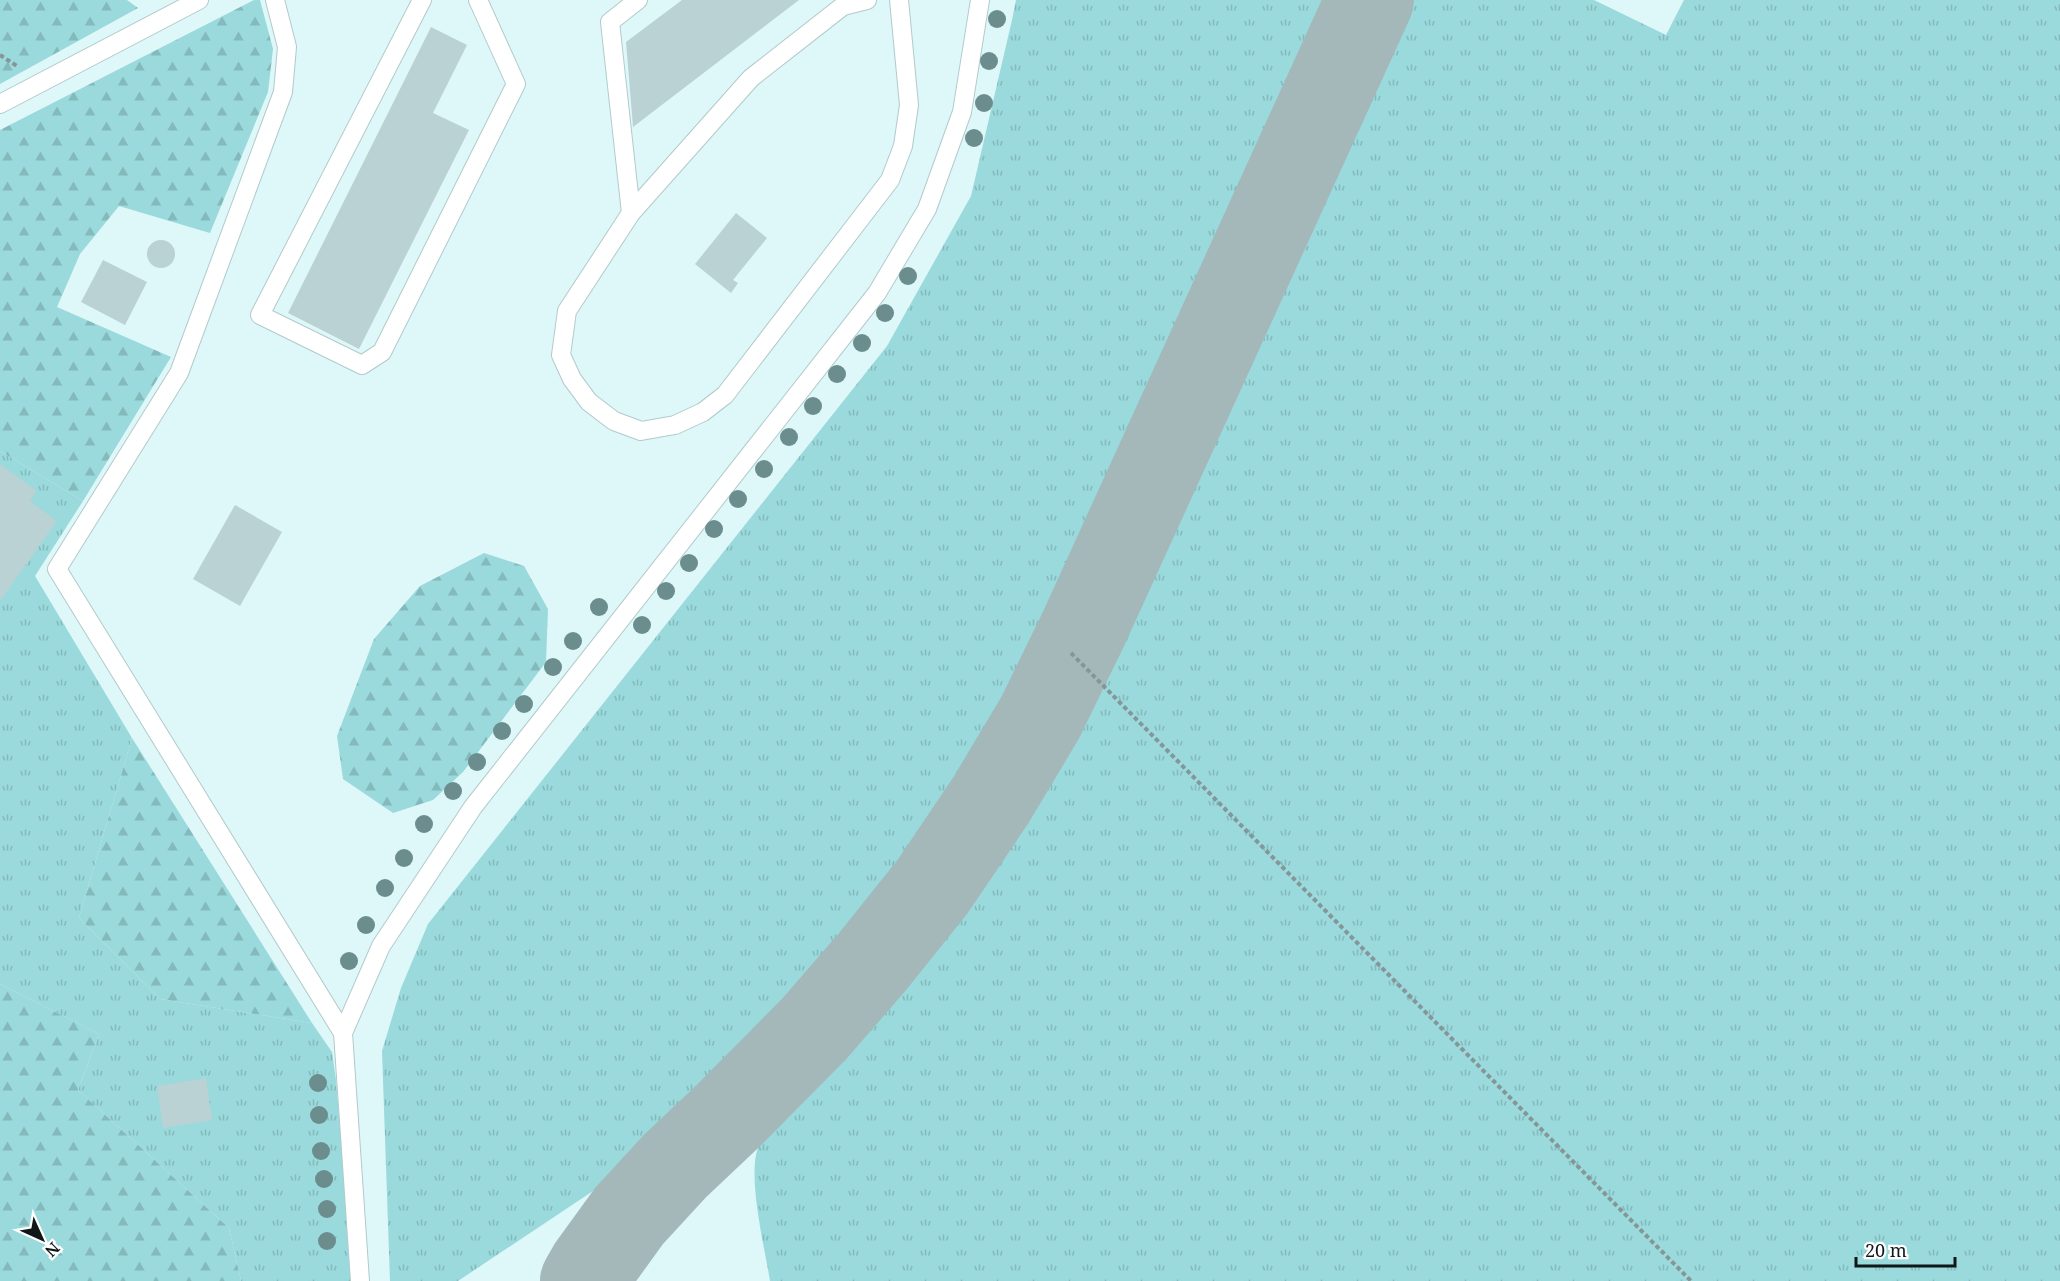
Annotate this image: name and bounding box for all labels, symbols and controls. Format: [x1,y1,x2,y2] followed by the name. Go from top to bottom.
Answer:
[12,1209,72,1269] north arrow
[1856,1230,1955,1268] scale bar
[40,1237,65,1262] text: N
[1865,1238,1907,1262] text: 20 m

